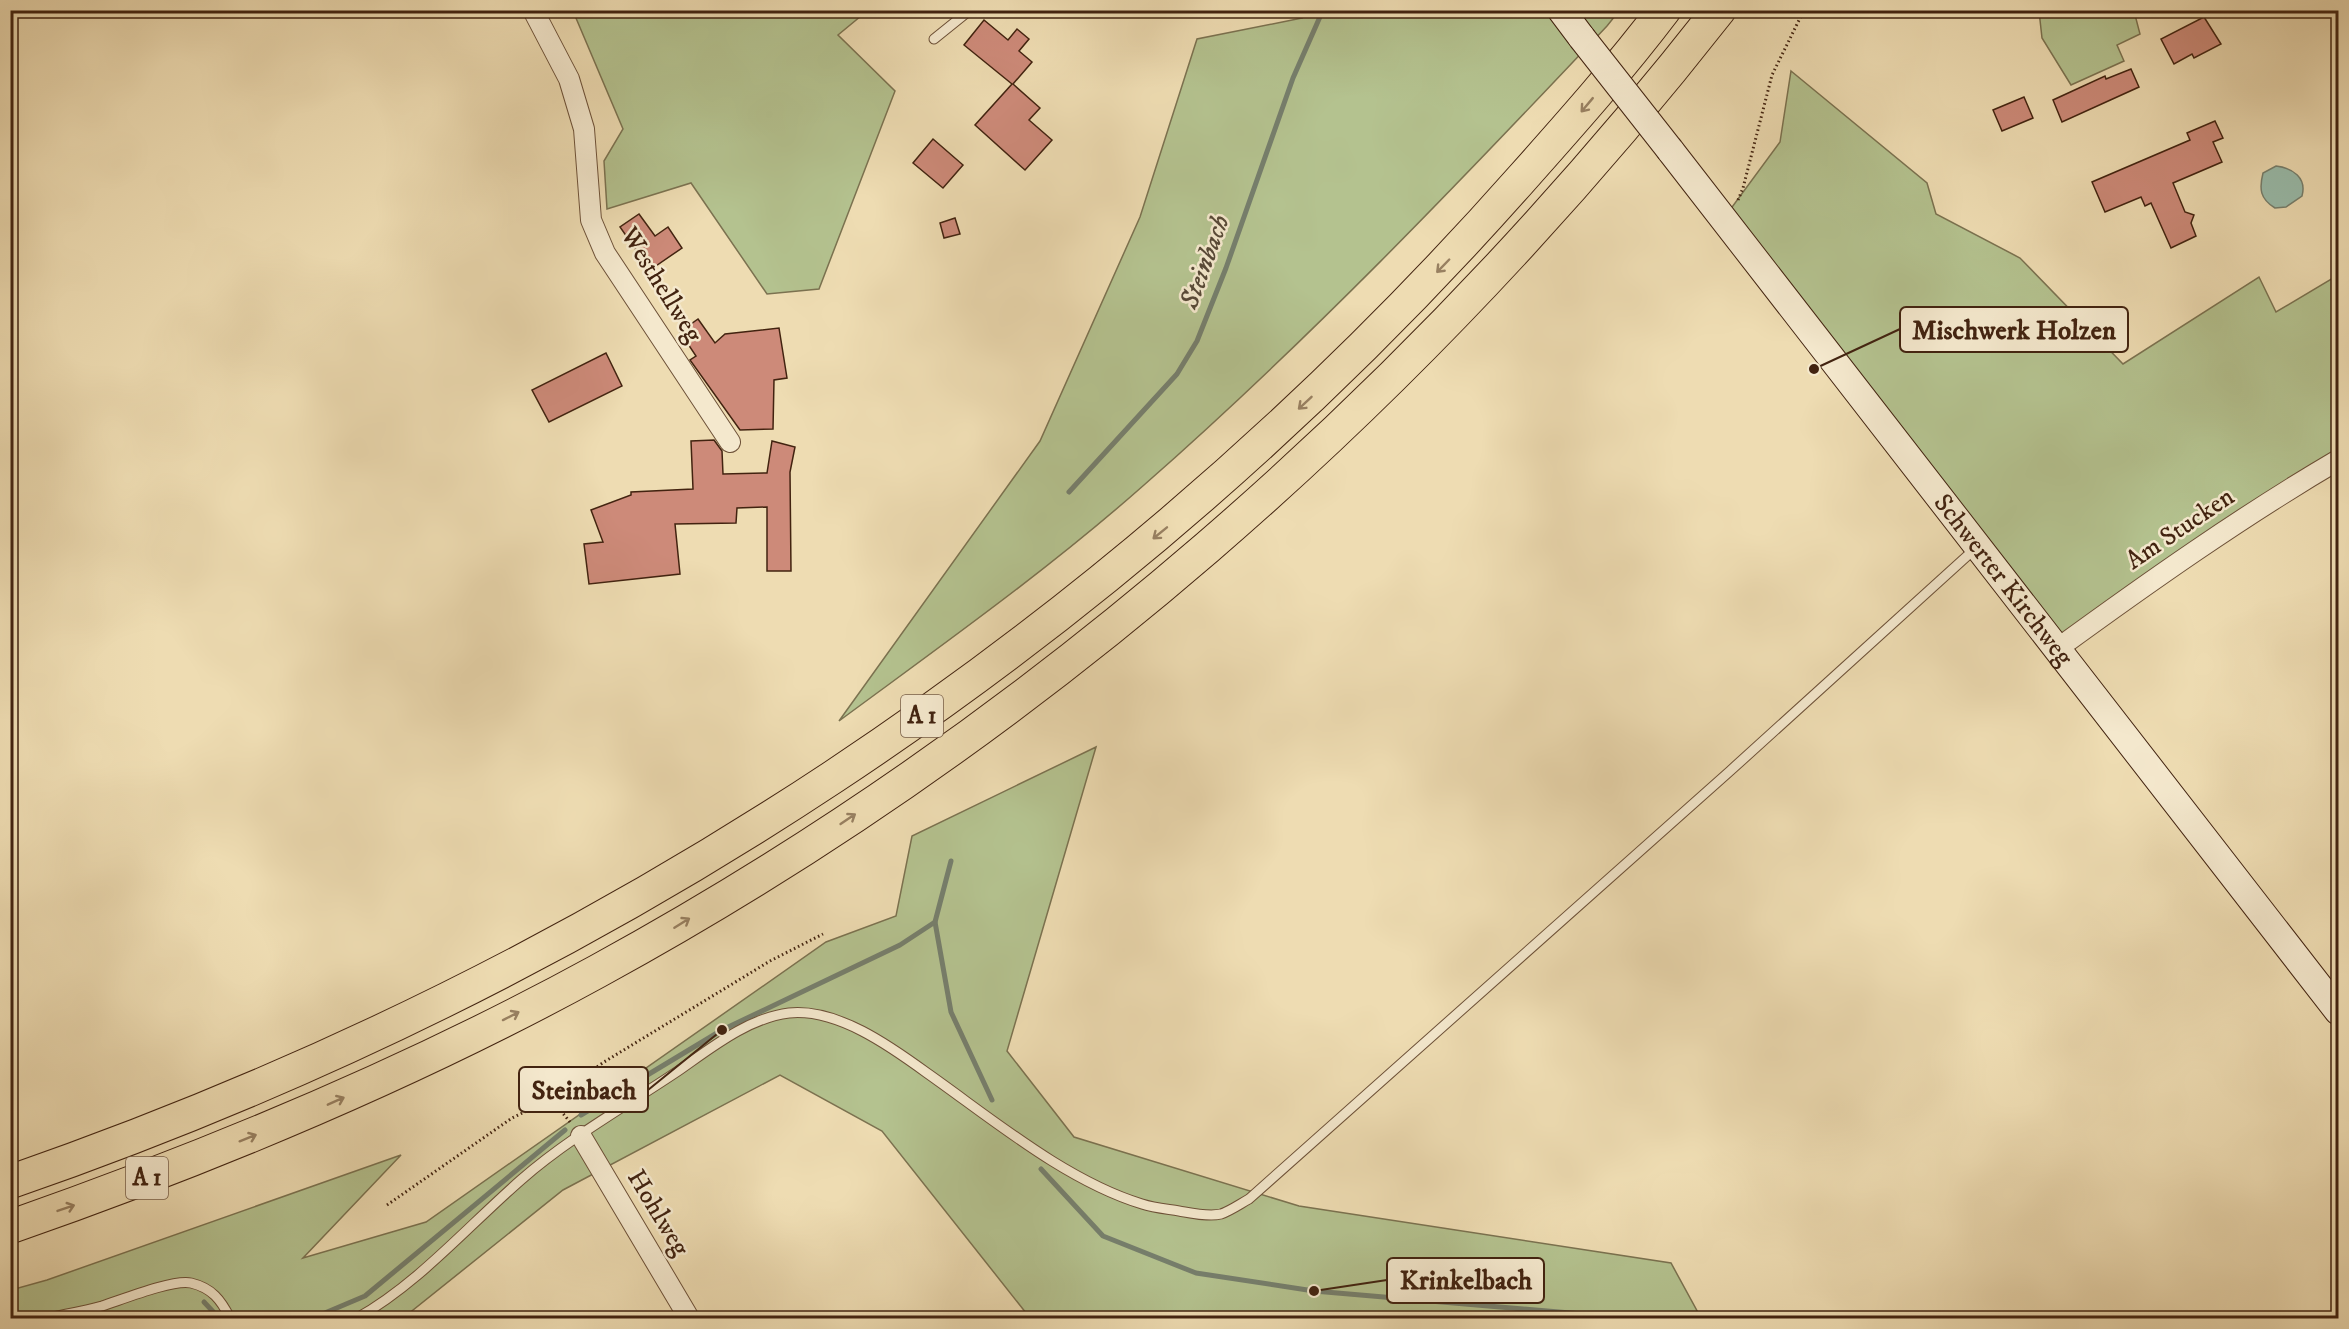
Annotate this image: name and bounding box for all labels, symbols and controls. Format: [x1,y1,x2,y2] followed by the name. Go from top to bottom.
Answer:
[1580,96,1593,112] one-way arrow
[1172,210,1238,315] water label: Steinbach
[612,220,710,349] street label: Westhellweg
[1436,258,1450,273] one-way arrow
[1900,307,2128,352] callout: Mischwerk Holzen
[1912,314,2117,348] text: Mischwerk Holzen
[1297,396,1312,410] one-way arrow
[2119,480,2241,577] street label: Am Stucken
[1926,487,2081,673] street label: Schwerter Kirchweg
[1152,527,1168,540] one-way arrow
[901,695,943,737] road number: A 1
[839,813,856,825] one-way arrow
[673,916,690,928] one-way arrow
[502,1010,520,1021] one-way arrow
[519,1067,648,1112] callout: Steinbach
[532,1074,637,1108] text: Steinbach
[326,1094,344,1106] one-way arrow
[238,1132,257,1143] one-way arrow
[126,1157,168,1199] road number: A 1
[619,1164,697,1263] street label: Hohlweg
[56,1201,75,1212] one-way arrow
[1387,1258,1544,1303] callout: Krinkelbach
[1400,1264,1533,1298] text: Krinkelbach

